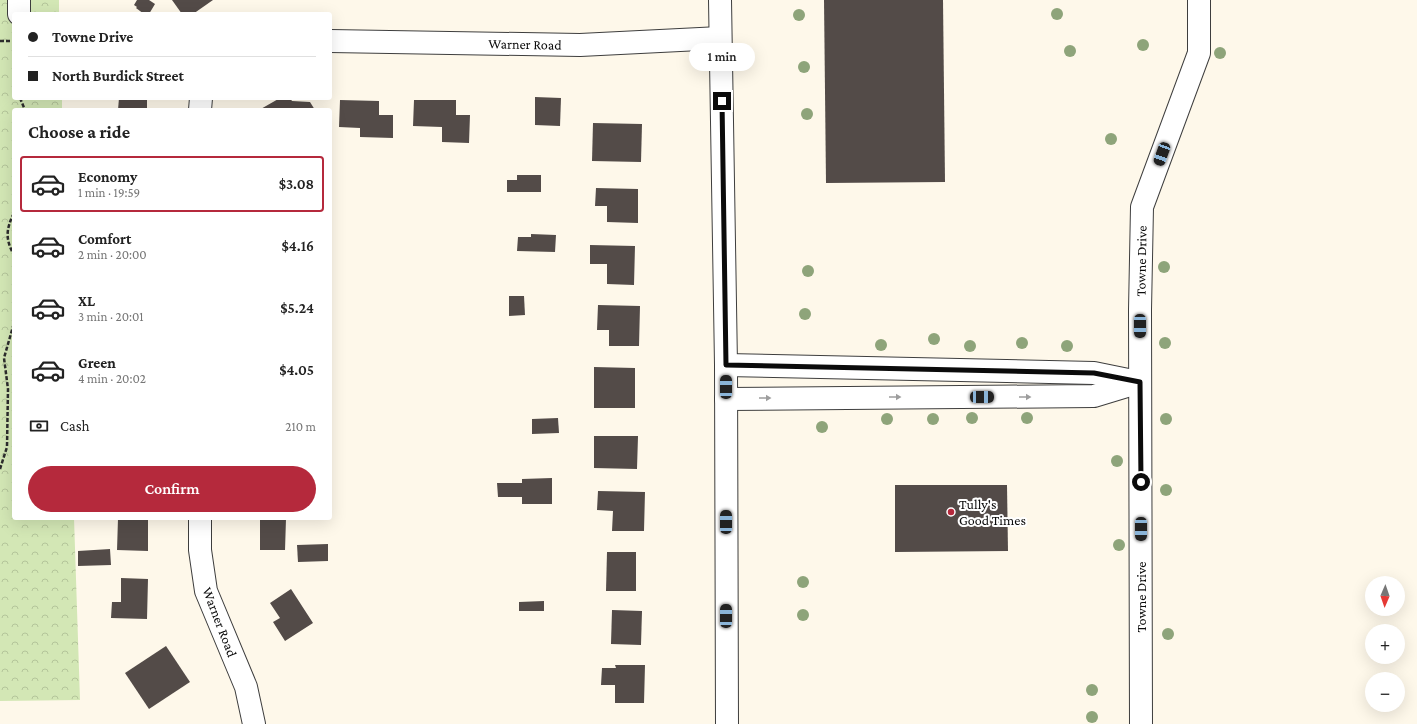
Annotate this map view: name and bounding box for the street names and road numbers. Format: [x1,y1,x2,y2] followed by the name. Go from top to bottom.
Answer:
[488,35,562,53] street label: Warner Road
[1132,225,1150,297] street label: Towne Drive
[1133,561,1149,633] street label: Towne Drive
[199,585,241,660] street label: Warner Road

